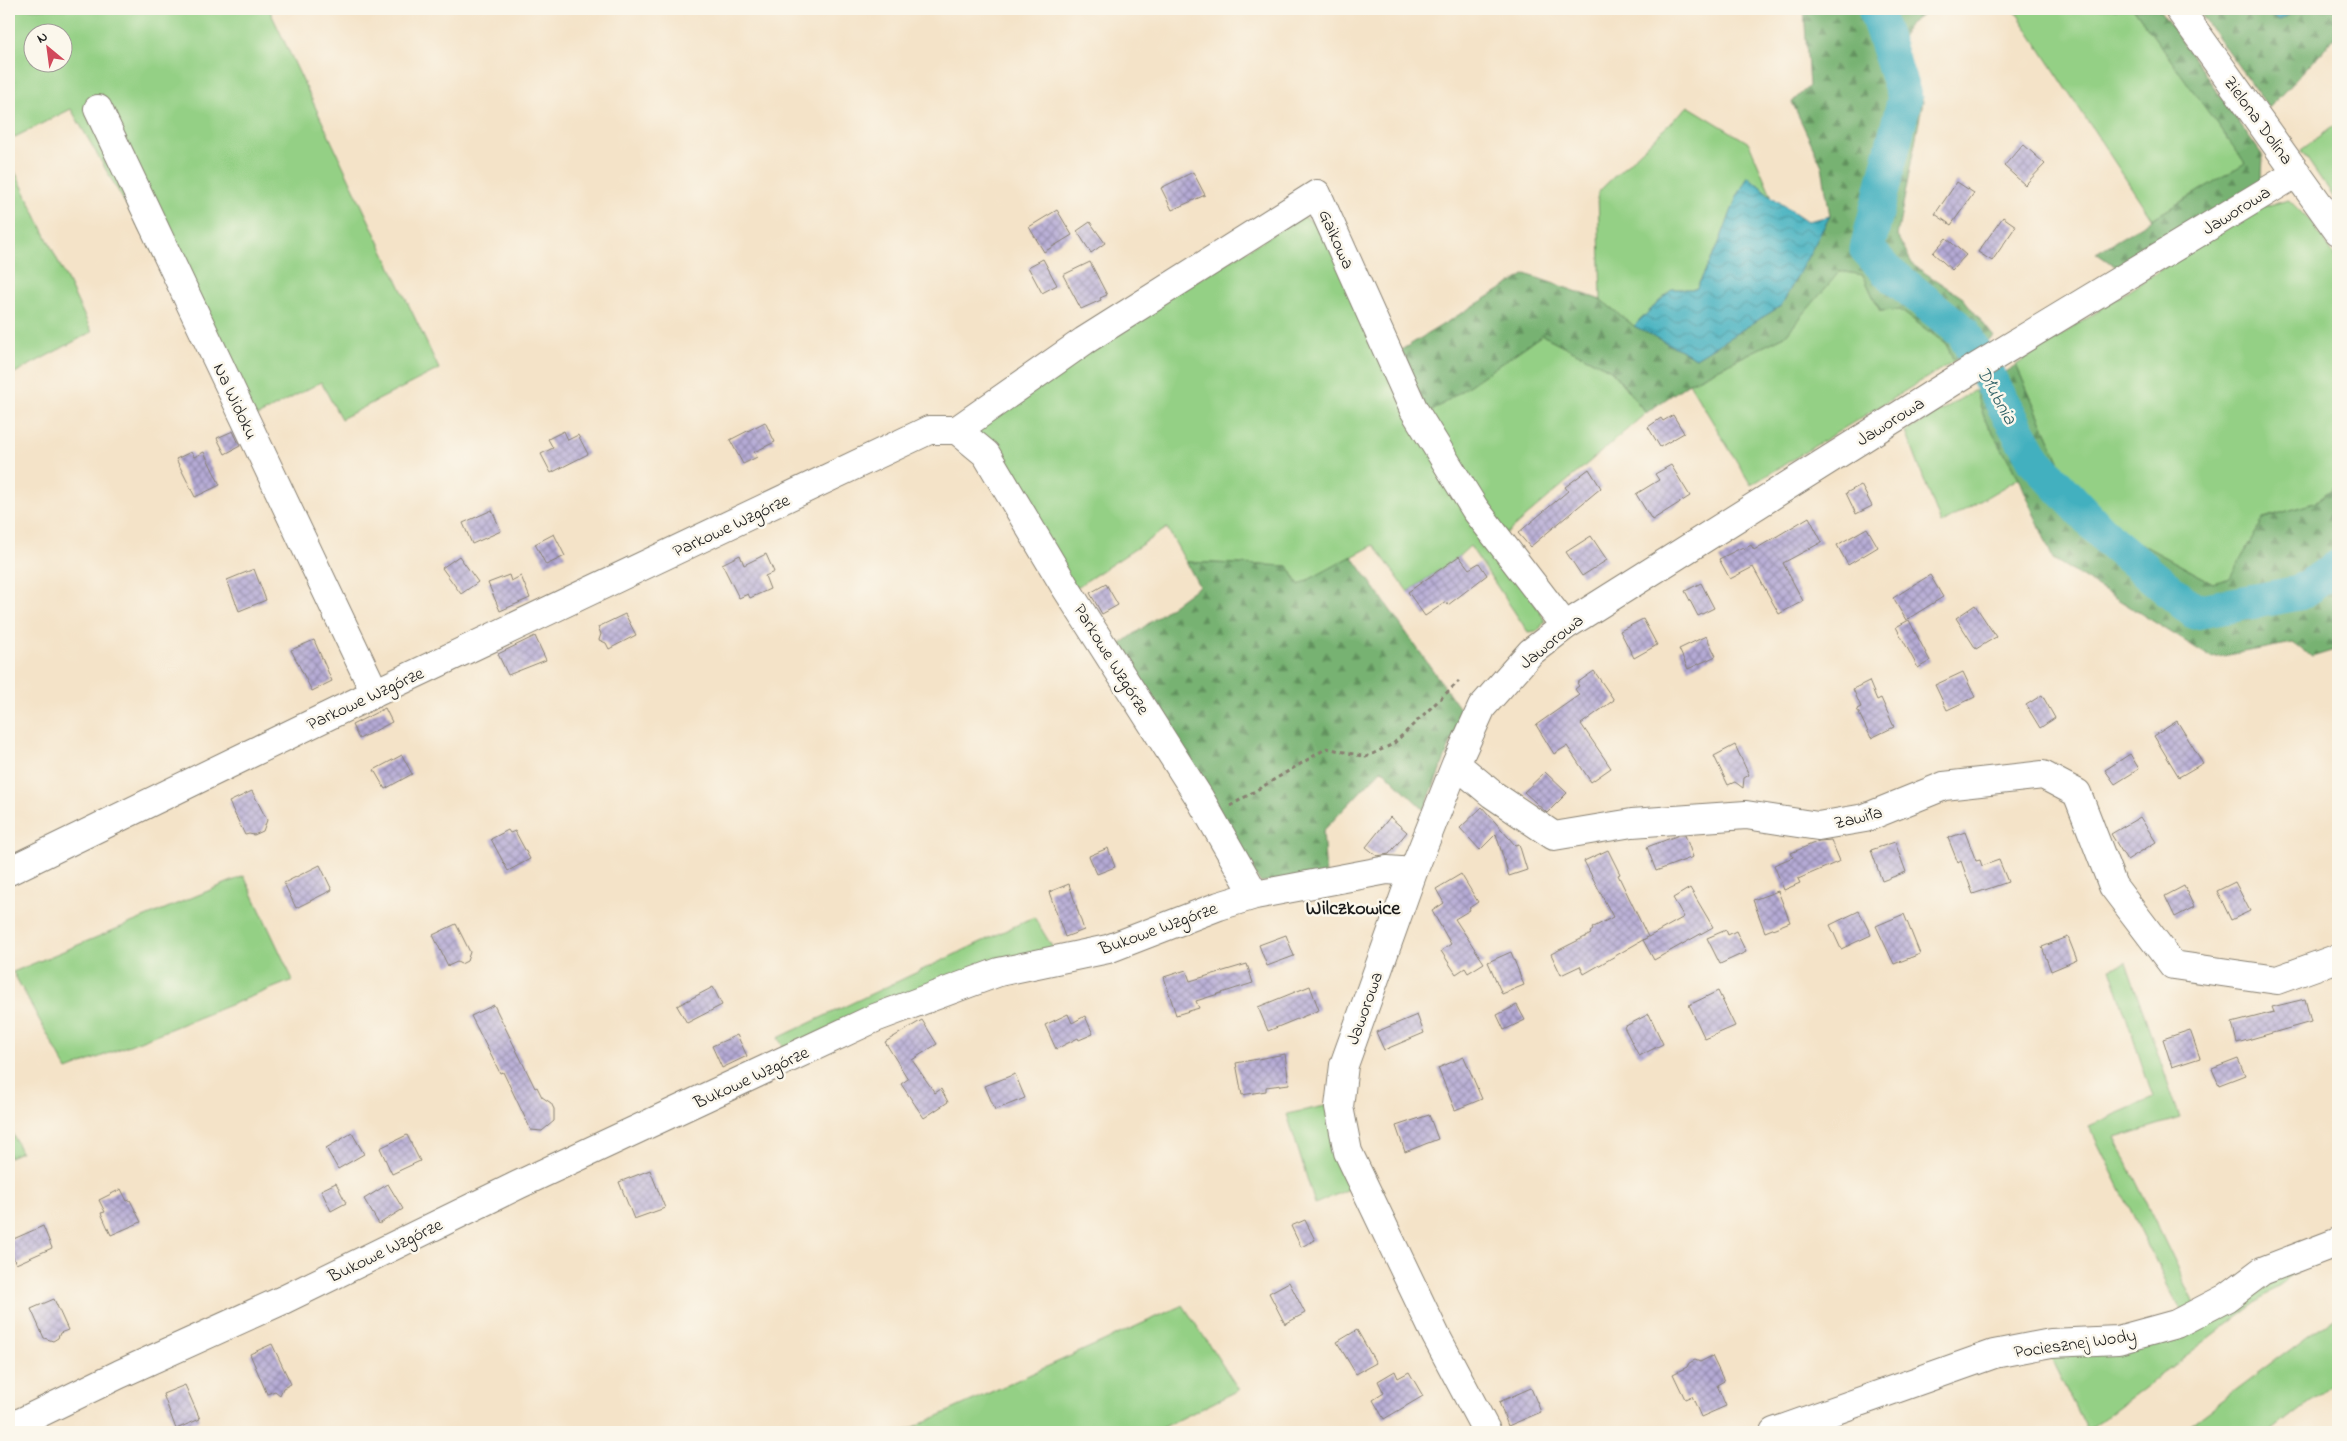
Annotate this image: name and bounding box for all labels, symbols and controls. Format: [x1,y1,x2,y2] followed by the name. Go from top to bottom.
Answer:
[22,22,72,72] north arrow
[33,26,52,49] text: N
[2216,72,2298,171] street label: Zielona Dolina
[2198,181,2276,243] street label: Jaworowa
[1310,206,1360,274] street label: Gaikowa
[205,359,263,444] street label: Na Widoku
[1969,362,2023,431] water label: Dłubnia
[1852,392,1930,454] street label: Jaworowa
[669,488,796,566] street label: Parkowe Wzgórze
[1065,600,1155,722] street label: Parkowe Wzgórze
[1515,609,1590,677] street label: Jaworowa
[303,661,430,739] street label: Parkowe Wzgórze
[1832,800,1885,837] street label: Zawiła
[1306,895,1401,924] district label: Wilczkowice
[1095,896,1223,965] street label: Bukowe Wzgórze
[1341,969,1391,1049] street label: Jaworowa
[689,1040,815,1118] street label: Bukowe Wzgórze
[324,1213,449,1292] street label: Bukowe Wzgórze
[2012,1324,2138,1366] street label: Pociesznej Wody

